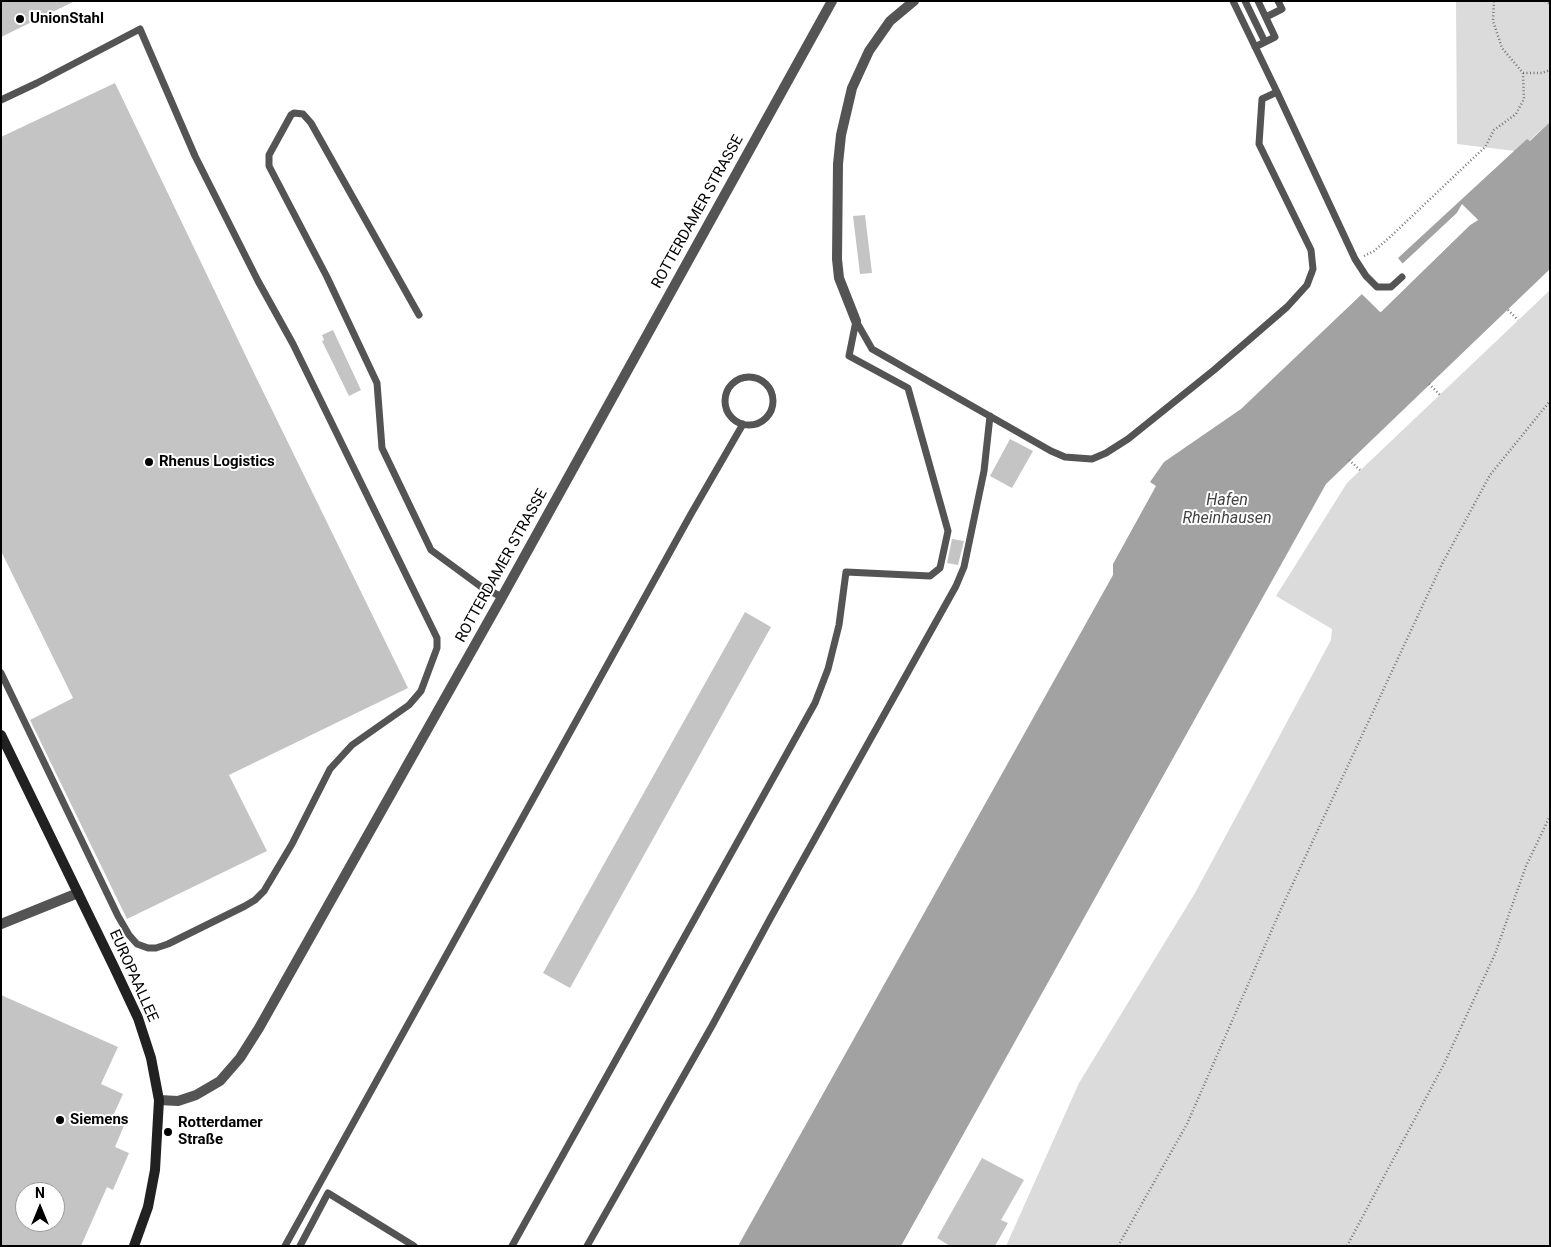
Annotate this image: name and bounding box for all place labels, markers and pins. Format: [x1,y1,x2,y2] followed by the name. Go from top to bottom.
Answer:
[30,10,104,28] place label: UnionStahl
[14,13,26,25] marker: UnionStahl
[159,453,275,471] place label: Rhenus Logistics
[143,456,155,468] marker: Rhenus Logistics
[70,1111,129,1129] place label: Siemens
[54,1114,66,1126] marker: Siemens
[178,1114,263,1149] place label: Rotterdamer Straße
[162,1126,174,1138] marker: Rotterdamer Straße

